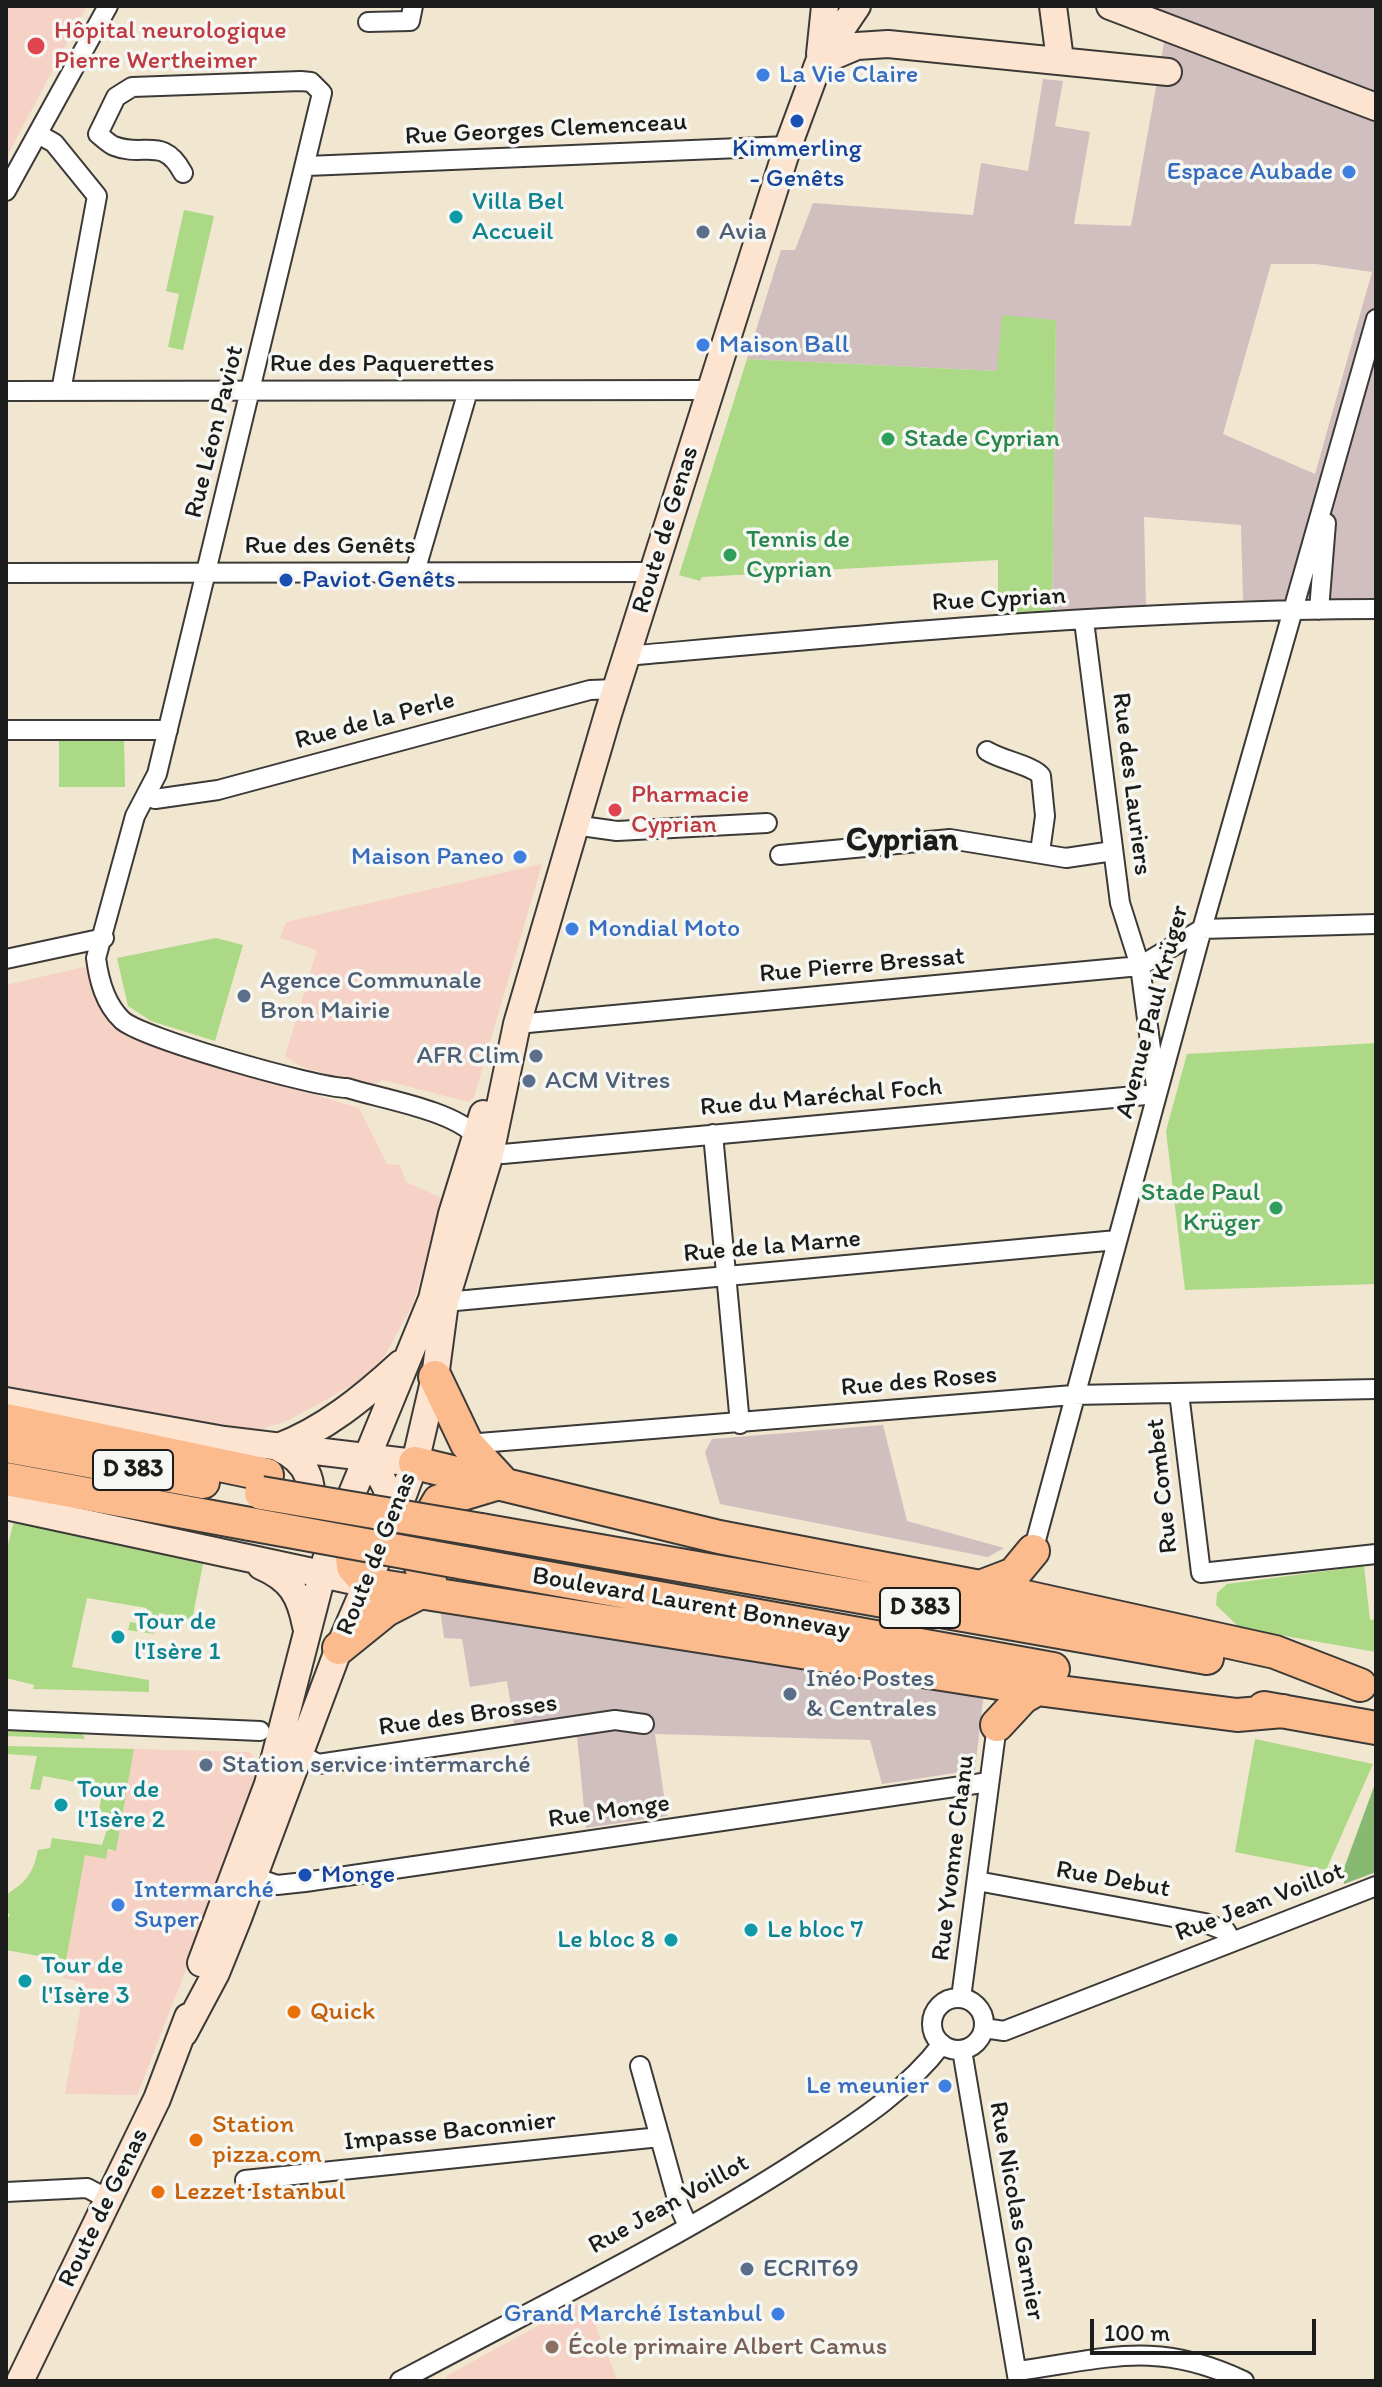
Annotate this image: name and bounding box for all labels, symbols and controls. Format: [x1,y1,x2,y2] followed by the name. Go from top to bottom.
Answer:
[54,15,287,76] place label: Hôpital neurologique Pierre Wertheimer
[25,35,47,57] marker: Hôpital neurologique Pierre Wertheimer
[779,59,918,91] place label: La Vie Claire
[754,66,772,84] marker: La Vie Claire
[404,107,688,153] street label: Rue Georges Clemenceau
[788,112,806,130] marker: Kimmerling - Genêts
[732,133,862,194] place label: Kimmerling - Genêts
[1167,156,1333,188] place label: Espace Aubade
[1340,163,1358,181] marker: Espace Aubade
[472,186,564,248] place label: Villa Bel Accueil
[447,208,465,226] marker: Villa Bel Accueil
[719,216,767,248] place label: Avia
[694,223,712,241] marker: Avia
[719,329,849,361] place label: Maison Ball
[694,336,712,354] marker: Maison Ball
[178,342,252,522] street label: Rue Léon Paviot
[270,348,494,380] street label: Rue des Paquerettes
[904,423,1060,455] place label: Stade Cyprian
[879,430,897,448] marker: Stade Cyprian
[626,443,706,617] street label: Route de Genas
[746,524,850,586] place label: Tennis de Cyprian
[244,530,416,562] street label: Rue des Genêts
[721,546,739,564] marker: Tennis de Cyprian
[302,564,456,596] place label: Paviot Genêts
[277,571,295,589] marker: Paviot Genêts
[931,581,1067,619] street label: Rue Cyprian
[292,685,458,757] street label: Rue de la Perle
[1104,691,1158,877] street label: Rue des Lauriers
[631,779,749,840] place label: Pharmacie Cyprian
[606,801,624,819] marker: Pharmacie Cyprian
[846,821,958,861] district label: Cyprian
[351,841,504,873] place label: Maison Paneo
[511,848,529,866] marker: Maison Paneo
[1110,902,1196,1122] street label: Avenue Paul Krüger
[588,913,740,945] place label: Mondial Moto
[563,920,581,938] marker: Mondial Moto
[758,941,966,991] street label: Rue Pierre Bressat
[260,965,482,1026] place label: Agence Communale Bron Mairie
[235,987,253,1005] marker: Agence Communale Bron Mairie
[416,1040,520,1072] place label: AFR Clim
[527,1047,545,1065] marker: AFR Clim
[545,1065,671,1097] place label: ACM Vitres
[520,1072,538,1090] marker: ACM Vitres
[699,1072,943,1124] street label: Rue du Maréchal Foch
[1141,1177,1260,1238] place label: Stade Paul Krüger
[1267,1199,1285,1217] marker: Stade Paul Krüger
[682,1224,862,1270] street label: Rue de la Marne
[840,1360,998,1404] street label: Rue des Roses
[1140,1417,1186,1555] street label: Rue Combet
[93,1450,173,1490] road number: D 383
[330,1468,424,1640] street label: Route de Genas
[530,1561,852,1647] street label: Boulevard Laurent Bonnevay
[880,1588,960,1628] road number: D 383
[134,1606,221,1668] place label: Tour de l'Isère 1
[109,1628,127,1646] marker: Tour de l'Isère 1
[806,1663,937,1724] place label: Inéo Postes & Centrales
[781,1685,799,1703] marker: Inéo Postes & Centrales
[377,1688,559,1744] street label: Rue des Brosses
[222,1749,531,1781] place label: Station service intermarché
[926,1753,982,1963] street label: Rue Yvonne Chanu
[197,1756,215,1774] marker: Station service intermarché
[77,1774,165,1836] place label: Tour de l'Isère 2
[546,1788,672,1836] street label: Rue Monge
[52,1796,70,1814] marker: Tour de l'Isère 2
[1053,1855,1173,1905] street label: Rue Debut
[1171,1856,1349,1950] street label: Rue Jean Voillot
[321,1859,395,1891] place label: Monge
[296,1866,314,1884] marker: Monge
[134,1874,274,1936] place label: Intermarché Super
[109,1896,127,1914] marker: Intermarché Super
[767,1914,864,1946] place label: Le bloc 7
[742,1921,760,1939] marker: Le bloc 7
[557,1924,655,1956] place label: Le bloc 8
[662,1931,680,1949] marker: Le bloc 8
[41,1950,130,2012] place label: Tour de l'Isère 3
[16,1972,34,1990] marker: Tour de l'Isère 3
[310,1996,375,2028] place label: Quick
[285,2003,303,2021] marker: Quick
[806,2070,929,2102] place label: Le meunier
[936,2077,954,2095] marker: Le meunier
[981,2099,1051,2323] street label: Rue Nicolas Garnier
[342,2105,558,2159] street label: Impasse Baconnier
[212,2109,322,2170] place label: Station pizza.com
[52,2123,156,2293] street label: Route de Genas
[187,2131,205,2149] marker: Station pizza.com
[583,2148,755,2262] street label: Rue Jean Voillot
[174,2176,346,2208] place label: Lezzet Istanbul
[149,2183,167,2201] marker: Lezzet Istanbul
[763,2253,859,2285] place label: ECRIT69
[738,2260,756,2278] marker: ECRIT69
[504,2298,762,2330] place label: Grand Marché Istanbul
[1094,2303,1320,2353] scale bar
[769,2305,787,2323] marker: Grand Marché Istanbul
[1104,2318,1170,2347] text: 100 m
[568,2331,887,2363] place label: École primaire Albert Camus
[543,2338,561,2356] marker: École primaire Albert Camus

